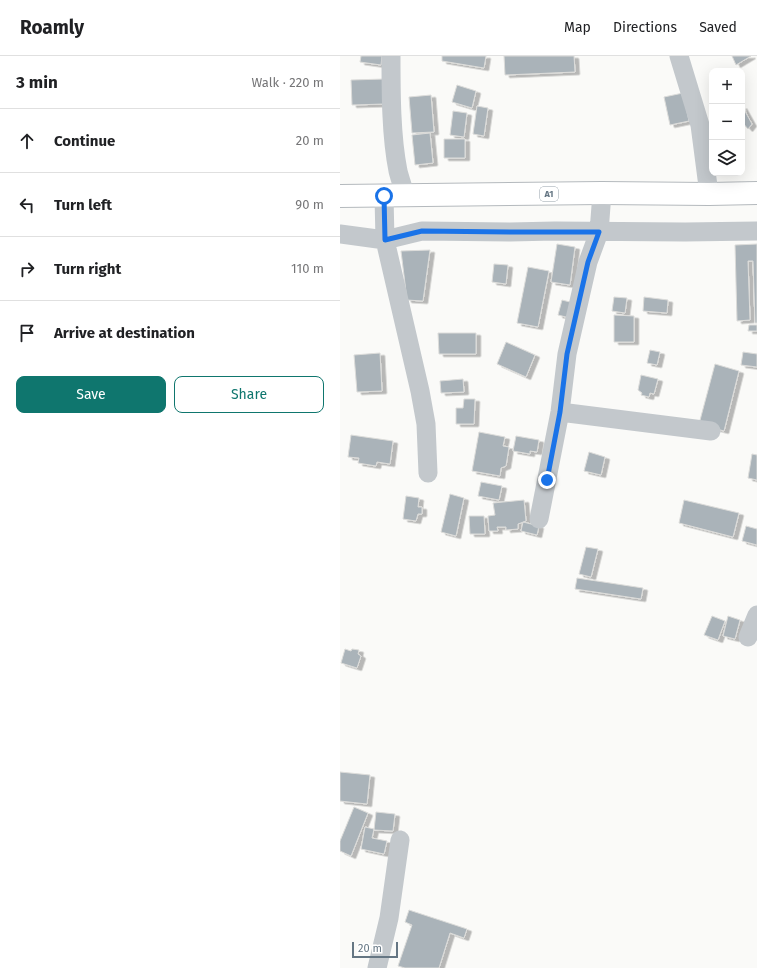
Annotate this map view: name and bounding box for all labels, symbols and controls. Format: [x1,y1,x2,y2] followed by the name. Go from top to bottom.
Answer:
[20,16,84,39] text: Roamly
[564,19,591,36] text: Map
[613,19,677,36] text: Directions
[699,19,737,36] text: Saved
[709,68,745,176] map controls
[709,68,745,104] button: +
[16,72,58,93] text: 3 min
[252,75,324,90] text: Walk · 220 m
[709,104,745,140] button: −
[16,130,38,152] icon: ahead
[54,132,115,150] text: Continue
[296,133,324,148] text: 20 m
[709,140,745,176] button: layers
[375,187,393,205] route start
[540,187,558,201] road number: A1
[16,194,38,216] icon: left
[54,196,112,214] text: Turn left
[295,197,324,212] text: 90 m
[16,258,38,280] icon: right
[54,260,121,278] text: Turn right
[291,261,324,276] text: 110 m
[16,322,38,344] icon: arrive
[54,324,195,342] text: Arrive at destination
[16,376,166,413] button: Save
[174,376,324,413] button: Share
[538,471,556,489] route end
[352,940,398,959] scale bar
[358,942,382,955] text: 20 m

